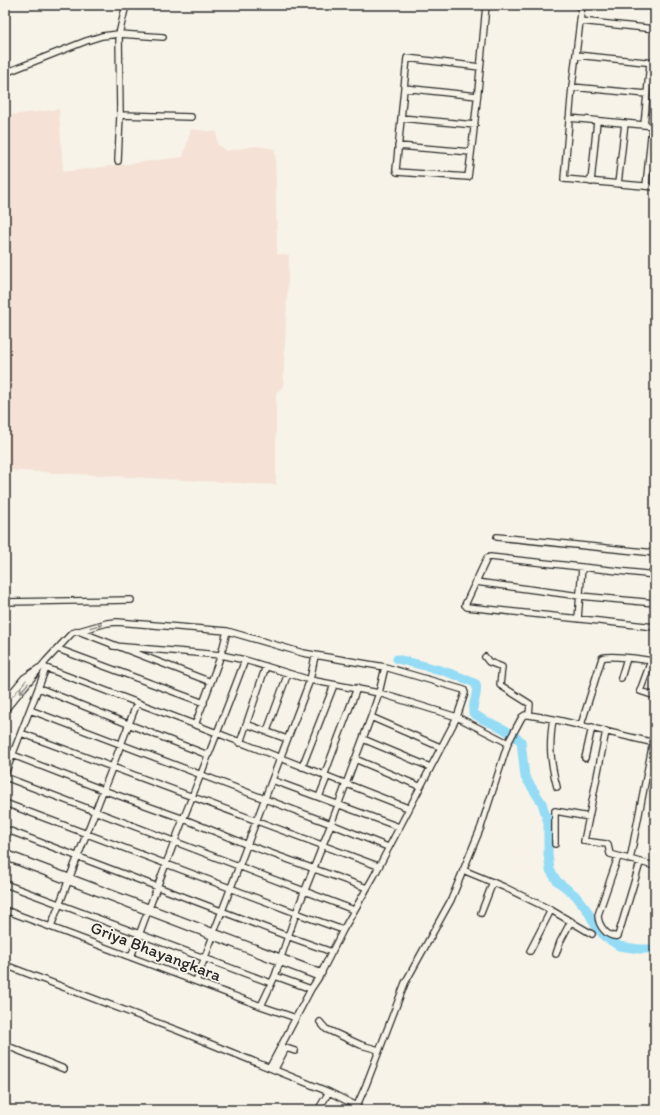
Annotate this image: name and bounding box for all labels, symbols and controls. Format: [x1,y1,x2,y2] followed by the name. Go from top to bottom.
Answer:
[89,622,102,629] one-way arrow
[20,683,29,693] one-way arrow
[88,917,224,985] street label: Griya Bhayangkara

